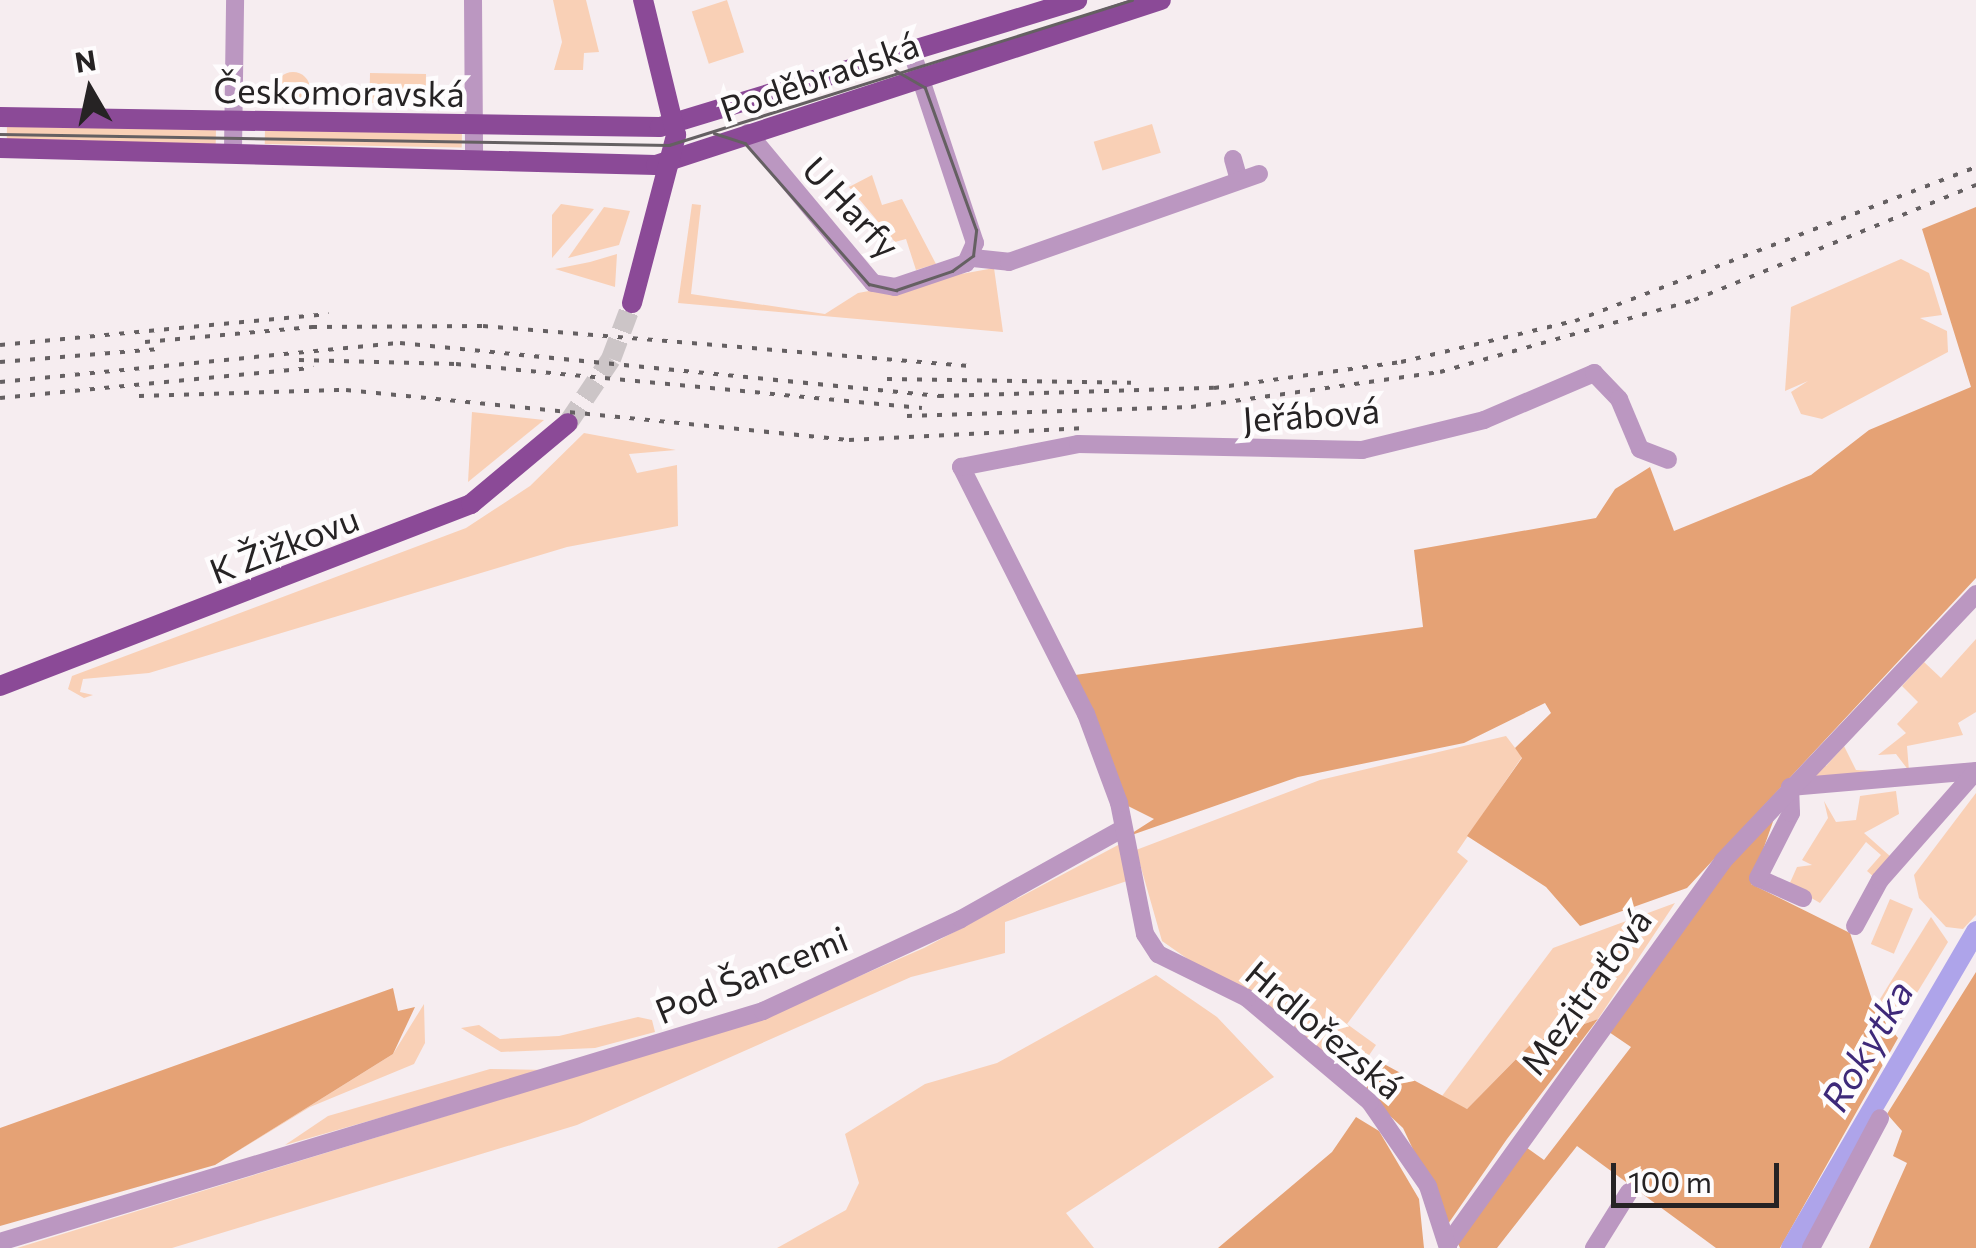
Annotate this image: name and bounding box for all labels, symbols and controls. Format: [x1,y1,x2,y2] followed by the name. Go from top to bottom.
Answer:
[714,22,924,130] street label: Poděbradská
[40,40,140,140] north arrow
[72,42,98,79] text: N
[213,68,465,114] street label: Českomoravská
[795,148,909,266] street label: U Harfy
[1241,388,1381,440] street label: Jeřábová
[204,496,364,592] street label: K Žižkovu
[1511,900,1659,1082] street label: Mezitraťová
[649,916,853,1032] street label: Pod Šancemi
[1238,951,1412,1107] street label: Hrdlořezská
[1810,972,1922,1118] water label: Rokytka
[1616,1143,1784,1205] scale bar
[1628,1162,1712,1199] text: 100 m

